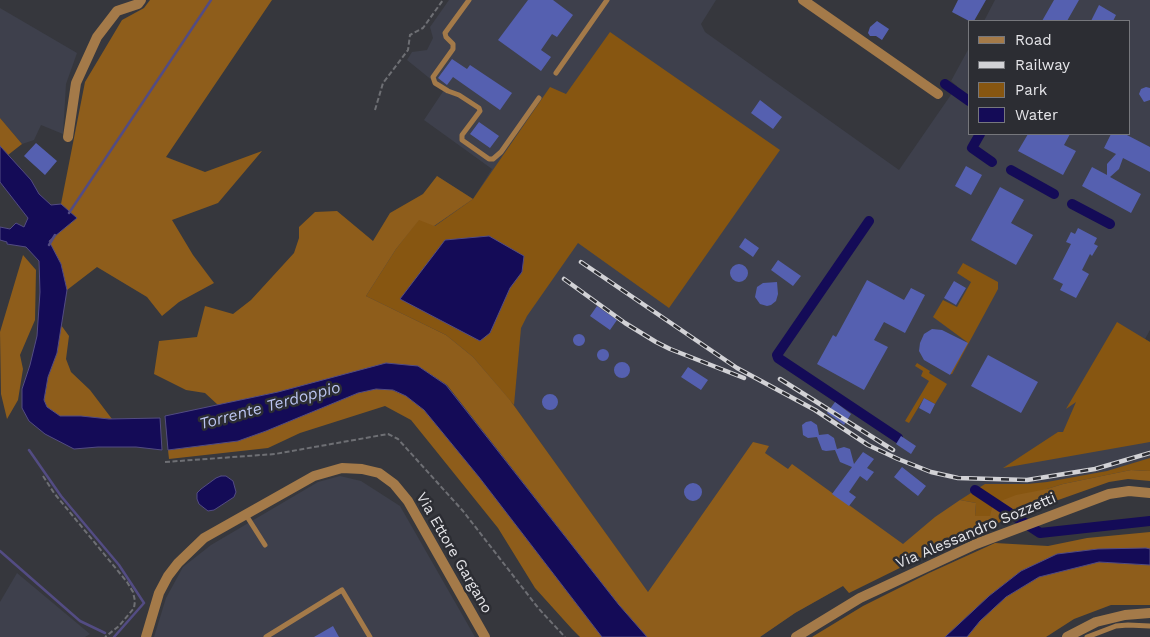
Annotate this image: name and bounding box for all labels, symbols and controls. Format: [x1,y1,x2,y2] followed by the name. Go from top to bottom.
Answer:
[968,20,1130,135] legend
[1015,31,1052,49] text: Road
[1015,56,1070,74] text: Railway
[1015,81,1047,99] text: Park
[1015,106,1058,124] text: Water
[197,378,343,434] water label: Torrente Terdoppio
[412,489,496,617] street label: Via Ettore Gargano
[893,489,1059,573] street label: Via Alessandro Sozzetti

